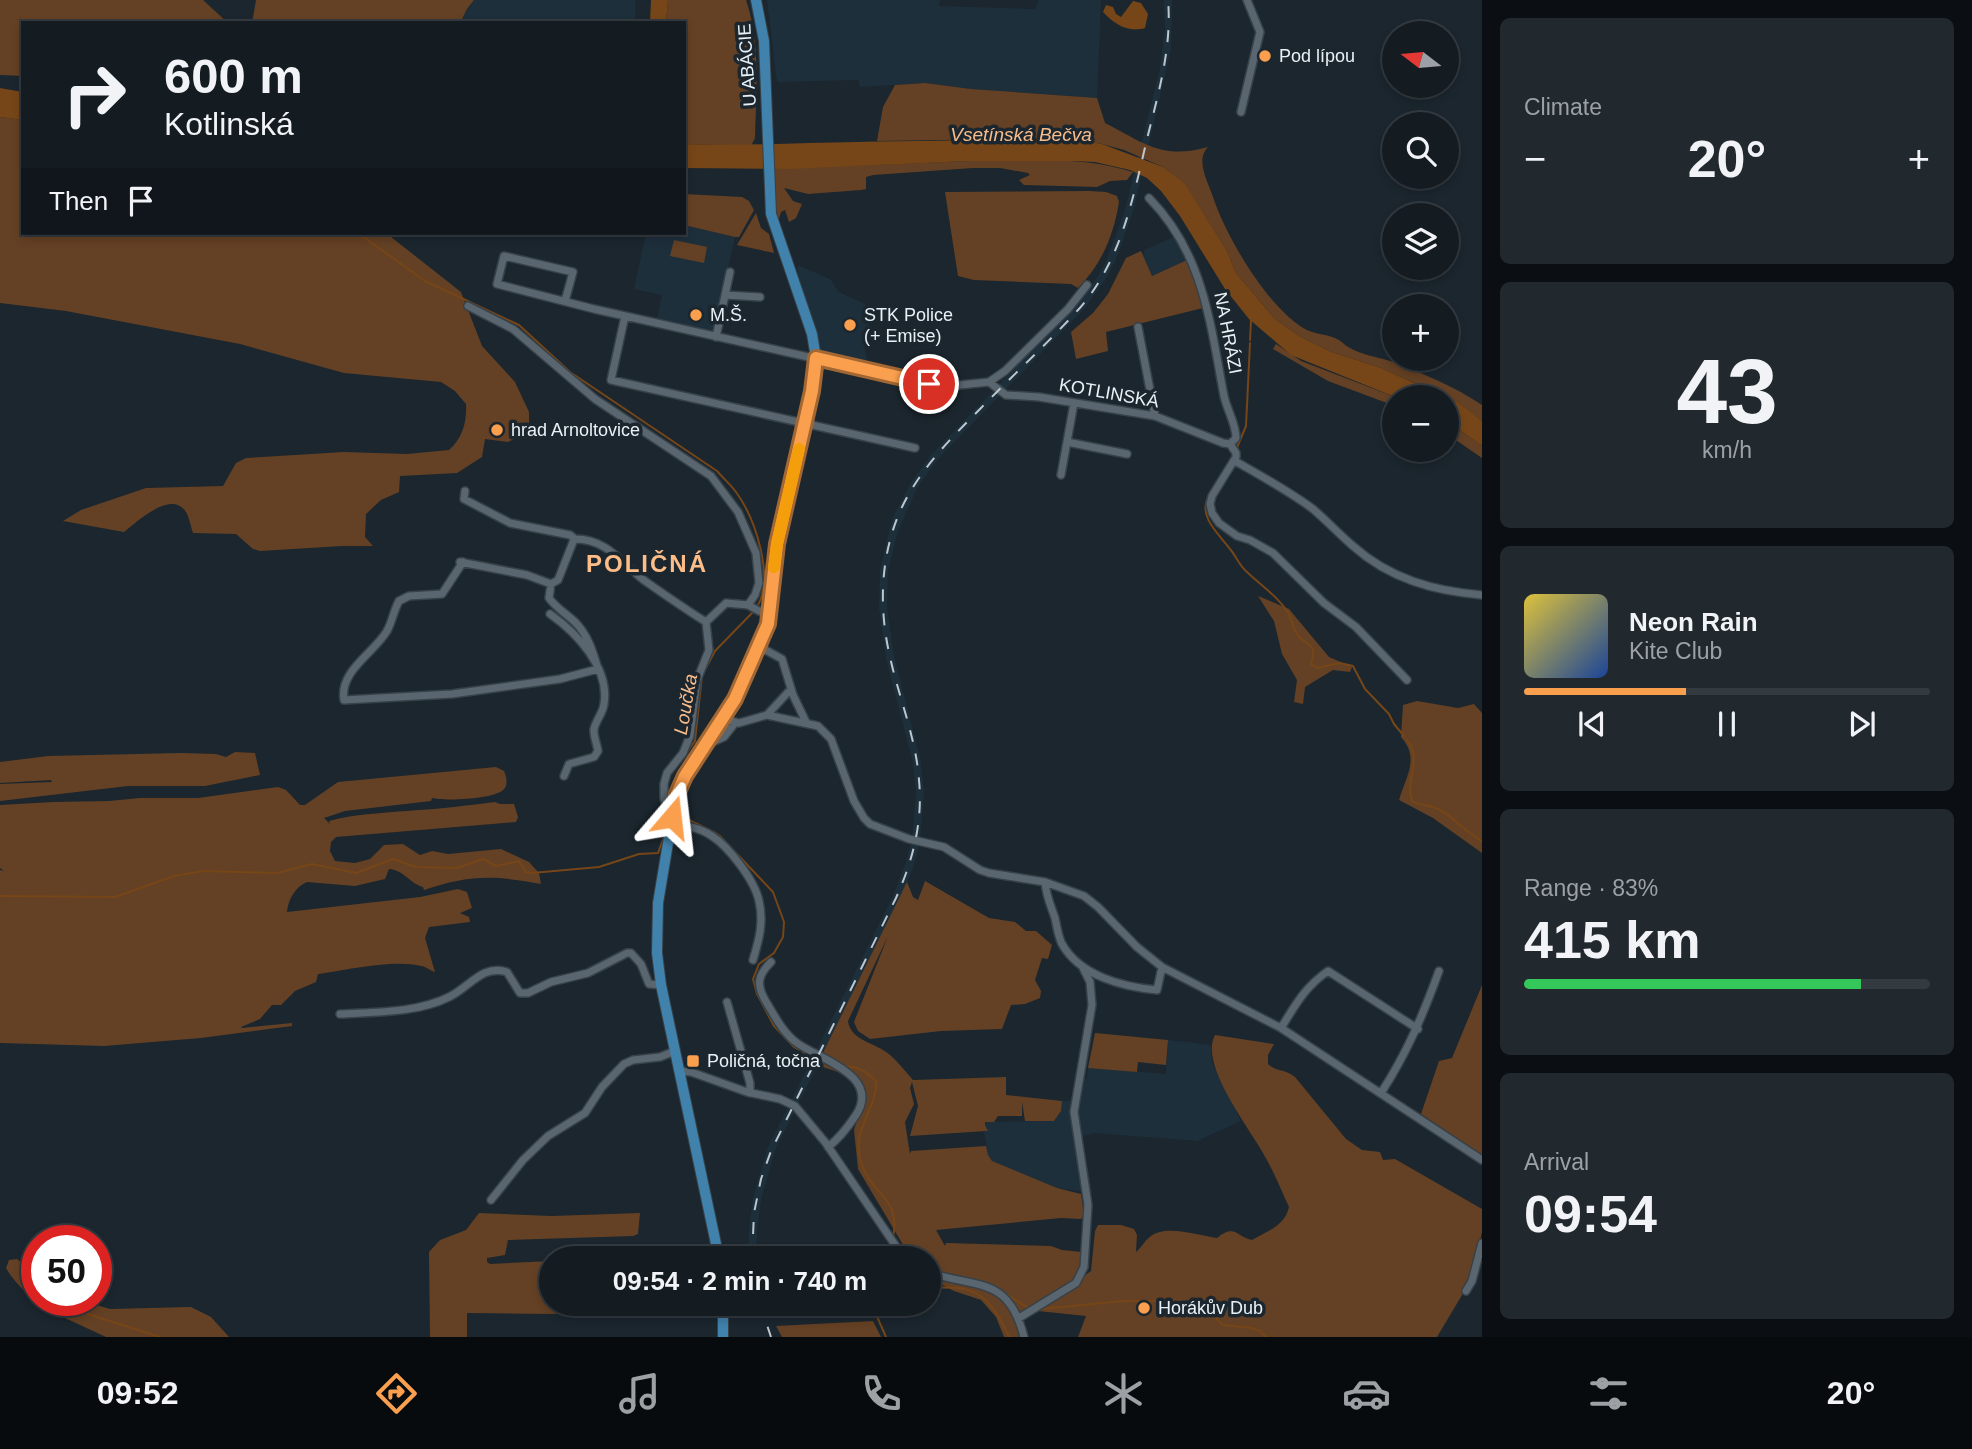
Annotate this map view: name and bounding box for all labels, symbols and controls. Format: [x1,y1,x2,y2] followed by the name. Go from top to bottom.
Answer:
[1382,21,1460,98] north arrow
[1382,21,1459,462] map controls
[734,23,760,107] street label: U ABÁCIE
[1279,46,1355,66] place label: Pod lípou
[1257,48,1273,64] marker: Pod lípou
[49,49,140,140] icon: right
[164,49,303,103] text: 600 m
[1524,94,1602,120] text: Climate
[164,106,294,142] text: Kotlinská
[1382,112,1459,189] button: search
[950,124,1092,145] water label: Vsetínská Bečva
[1688,130,1766,188] text: 20°
[1524,138,1546,180] text: −
[1908,138,1930,180] text: +
[122,182,160,220] icon: arrive
[49,186,108,216] text: Then
[1382,203,1459,280] button: layers
[1210,290,1246,376] street label: NA HRÁZI
[1382,294,1459,371] button: +
[710,304,747,325] place label: M.Š.
[864,305,953,346] place label: STK Police (+ Emise)
[688,307,704,323] marker: M.Š.
[842,317,858,333] marker: STK Police (+ Emise)
[1676,341,1778,442] text: 43
[899,354,959,414] pin
[910,365,948,403] icon: arrive
[1058,374,1160,412] street label: KOTLINSKÁ
[1382,385,1459,462] button: −
[511,420,640,440] place label: hrad Arnoltovice
[489,422,505,438] marker: hrad Arnoltovice
[1702,437,1752,463] text: km/h
[586,550,708,577] district label: POLIČNÁ
[1629,607,1758,637] text: Neon Rain
[1629,638,1722,664] text: Kite Club
[670,672,701,736] water label: Loučka
[1573,705,1611,743] icon: previous
[1708,705,1746,743] icon: pause
[1843,705,1881,743] icon: next
[635,780,709,854] position arrow
[1524,875,1658,901] text: Range · 83%
[1524,911,1700,969] text: 415 km
[707,1051,821,1071] place label: Poličná, točna
[685,1053,701,1069] marker: Poličná, točna
[1524,1149,1589,1175] text: Arrival
[1524,1185,1657,1243] text: 09:54
[21,1225,112,1316] speed limit sign: 50
[613,1266,867,1296] text: 09:54 · 2 min · 740 m
[1158,1298,1263,1318] place label: Horákův Dub
[1136,1300,1152,1316] marker: Horákův Dub
[372,1369,421,1418] icon: directions
[615,1369,664,1418] icon: music
[857,1369,906,1418] icon: phone
[1099,1369,1148,1418] icon: climate
[1342,1369,1391,1418] icon: car
[1584,1369,1633,1418] icon: filters
[97,1375,179,1411] text: 09:52
[1827,1375,1875,1411] text: 20°

